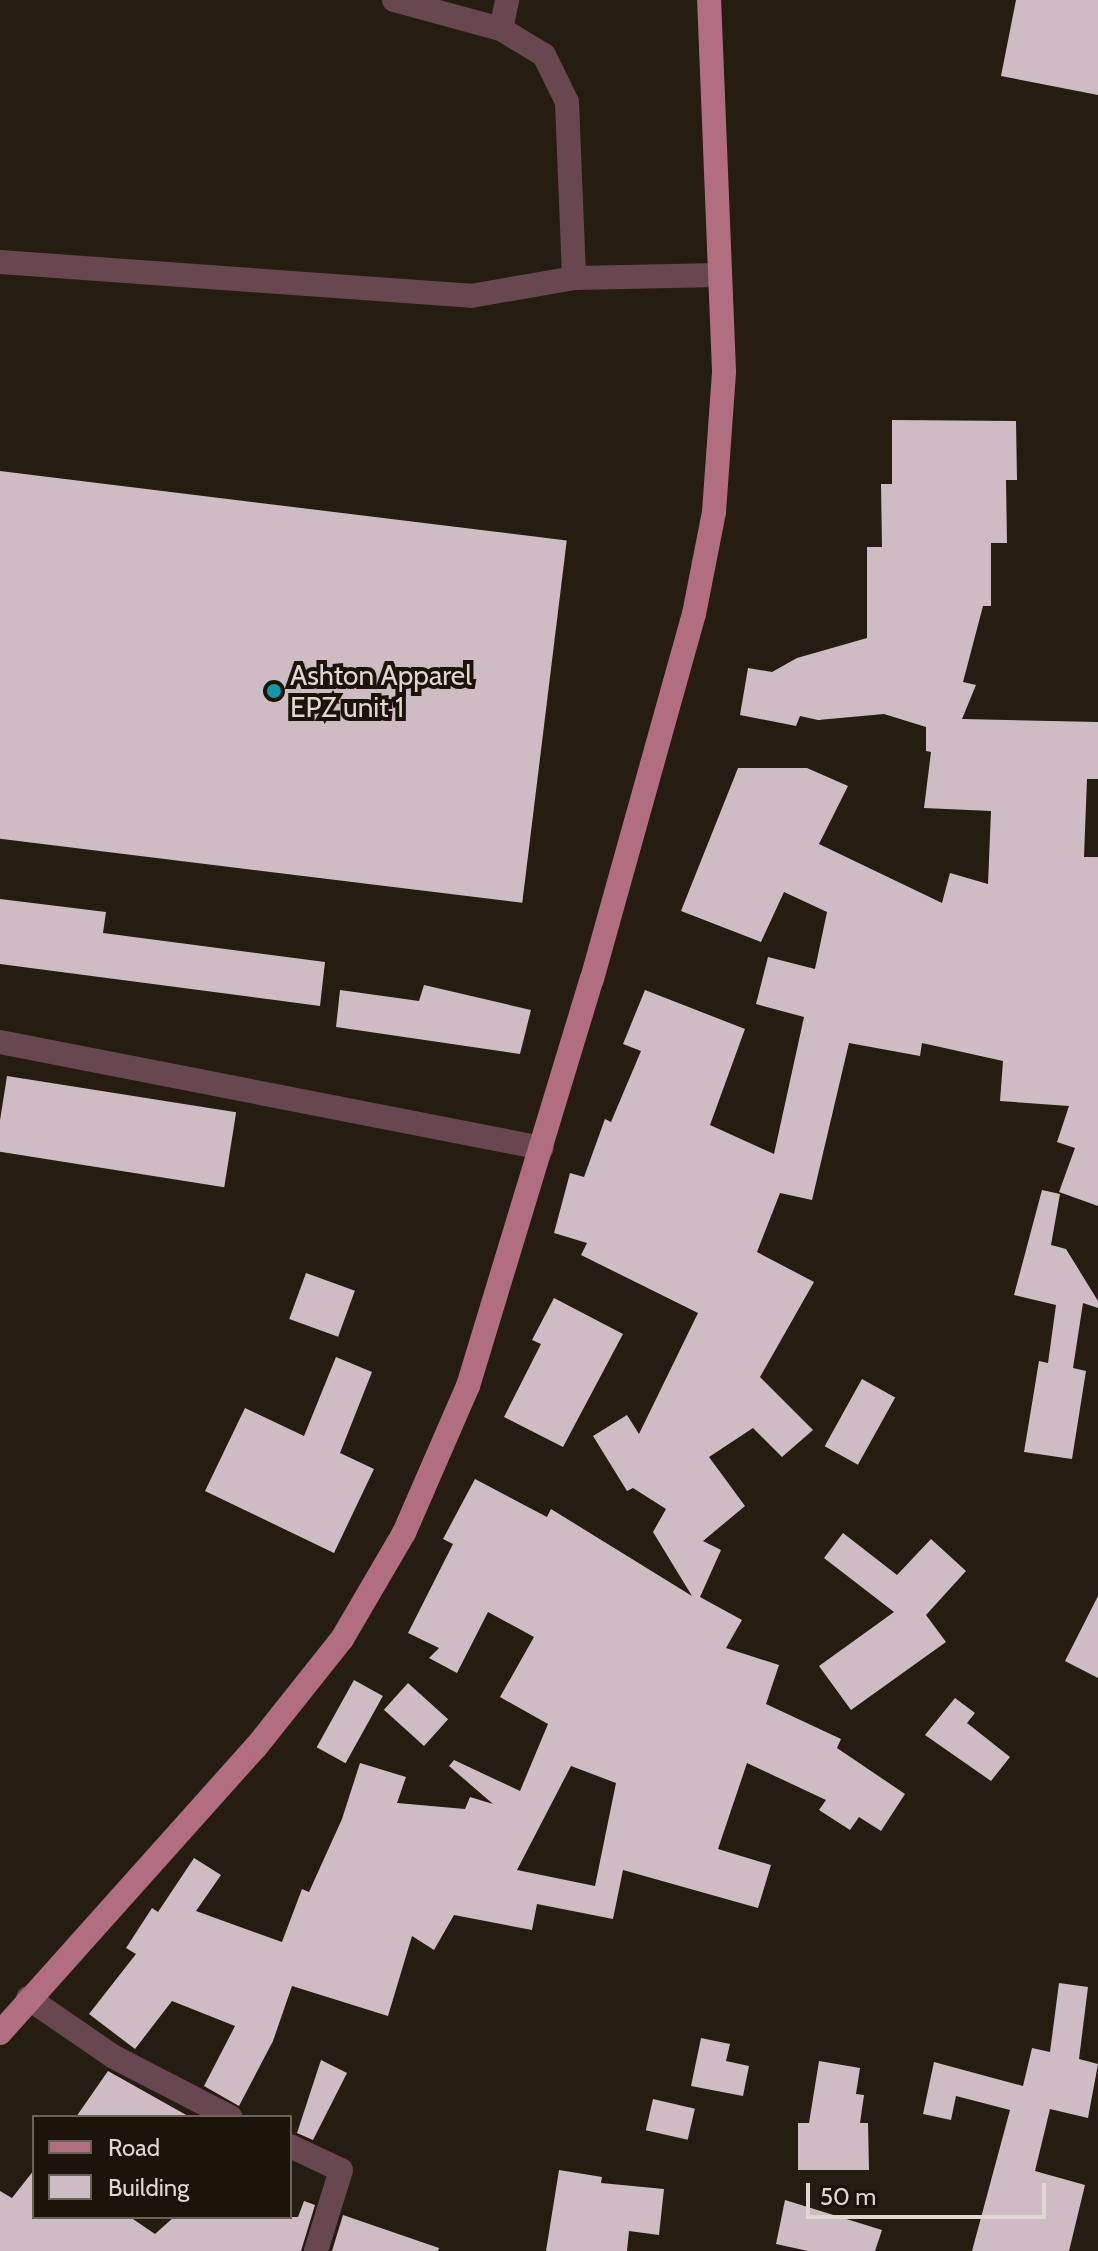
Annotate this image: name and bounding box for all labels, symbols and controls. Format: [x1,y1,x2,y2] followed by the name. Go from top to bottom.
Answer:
[290,658,472,724] place label: Ashton Apparel EPZ unit 1
[265,682,283,700] marker: Ashton Apparel EPZ unit 1
[32,2115,292,2219] legend
[108,2133,160,2162] text: Road
[810,2167,1050,2217] scale bar
[108,2173,189,2202] text: Building
[820,2182,876,2211] text: 50 m

